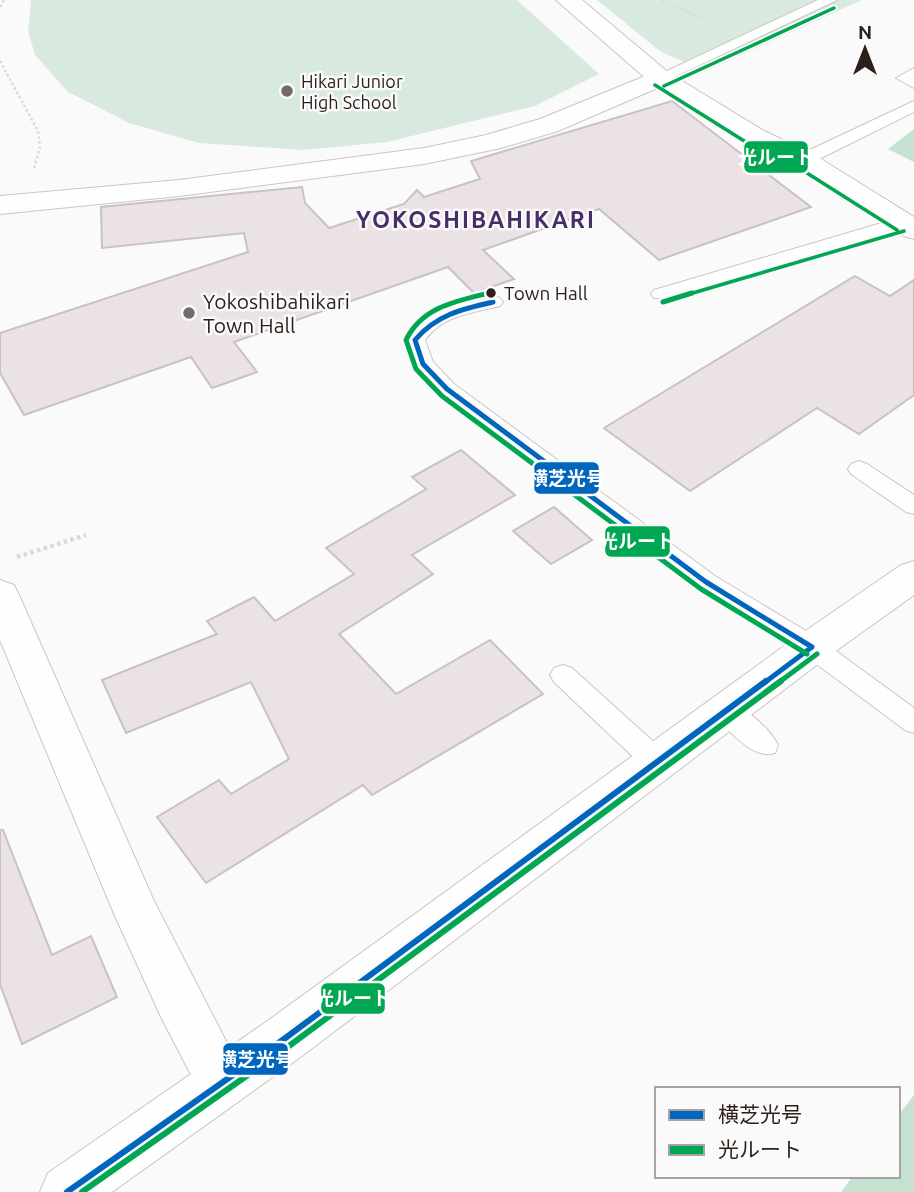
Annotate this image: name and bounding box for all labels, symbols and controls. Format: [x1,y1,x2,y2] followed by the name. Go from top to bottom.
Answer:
[830,14,900,84] north arrow
[858,21,872,43] text: N
[301,71,403,112] place label: Hikari Junior High School
[279,83,295,99] marker: Hikari Junior High School
[743,140,809,174] line badge: 光ルート
[738,146,814,168] text: 光ルート
[356,207,596,232] district label: YOKOSHIBAHIKARI
[504,282,588,304] place label: Town Hall
[484,286,498,300] marker: Town Hall
[203,289,350,337] place label: Yokoshibahikari Town Hall
[181,305,197,321] marker: Yokoshibahikari Town Hall
[533,461,600,495] line badge: 横芝光号
[529,467,605,489] text: 横芝光号
[604,525,671,558] line badge: 光ルート
[599,530,675,552] text: 光ルート
[320,982,386,1015] line badge: 光ルート
[315,987,391,1009] text: 光ルート
[222,1042,289,1076] line badge: 横芝光号
[218,1048,294,1070] text: 横芝光号
[655,1087,900,1178] legend
[718,1102,802,1126] text: 横芝光号
[718,1137,802,1161] text: 光ルート

